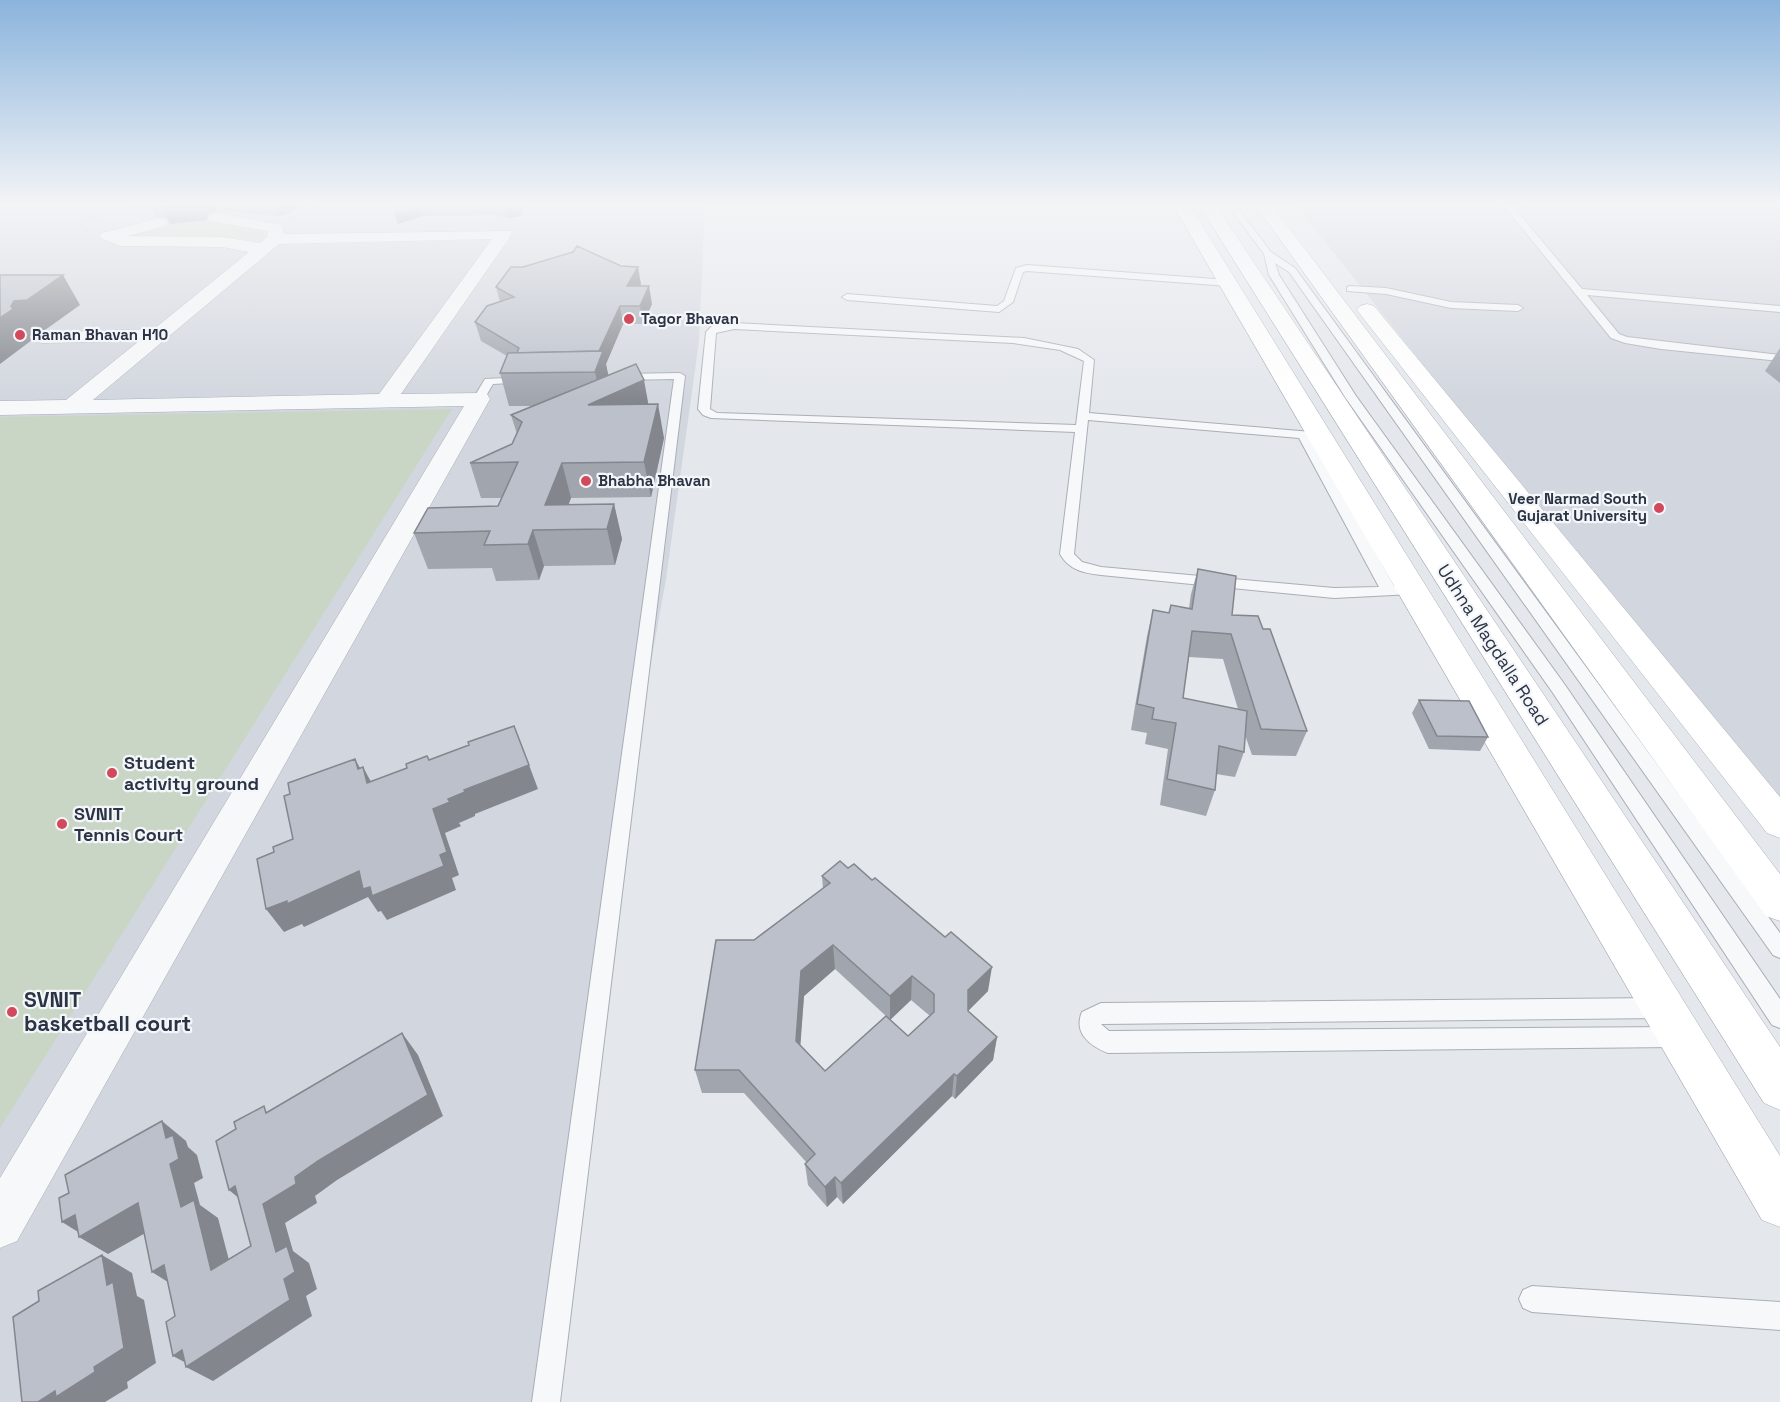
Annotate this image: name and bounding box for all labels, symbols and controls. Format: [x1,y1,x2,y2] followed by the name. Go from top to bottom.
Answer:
[641,309,739,328] place label: Tagor Bhavan
[622,312,636,326] marker: Tagor Bhavan
[32,325,168,344] place label: Raman Bhavan H10
[13,328,27,342] marker: Raman Bhavan H10
[598,471,711,490] place label: Bhabha Bhavan
[579,474,593,488] marker: Bhabha Bhavan
[1508,489,1647,525] place label: Veer Narmad South Gujarat University
[1652,501,1666,515] marker: Veer Narmad South Gujarat University
[1433,560,1554,730] street label: Udhna Magdalla Road
[124,751,259,795] place label: Student activity ground
[105,766,119,780] marker: Student activity ground
[74,802,183,846] place label: SVNIT Tennis Court
[55,817,69,831] marker: SVNIT Tennis Court
[24,986,191,1037] place label: SVNIT basketball court
[5,1005,19,1019] marker: SVNIT basketball court

